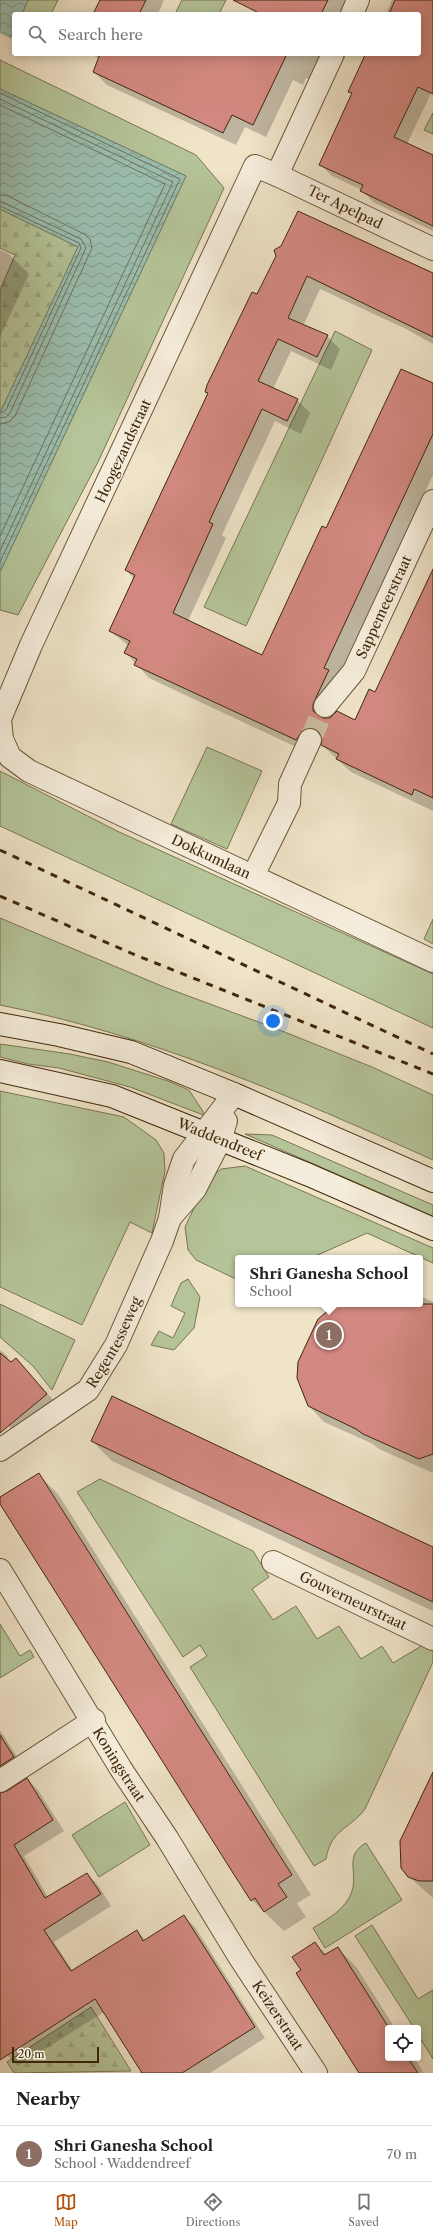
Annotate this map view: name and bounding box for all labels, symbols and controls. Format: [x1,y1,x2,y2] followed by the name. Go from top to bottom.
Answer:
[12,12,421,56] search box
[26,23,48,45] icon: search
[58,25,143,44] text: Search here
[305,181,386,233] street label: Ter Apelpad
[91,396,155,506] street label: Hoogezandstraat
[352,552,416,662] street label: Sappemeerstraat
[168,830,254,883] street label: Dokkumlaan
[263,1011,283,1031] your location
[174,1114,267,1165] street label: Waddendreef
[235,1255,423,1307] popup
[250,1264,408,1283] text: Shri Ganesha School
[250,1283,292,1299] text: School
[82,1293,146,1391] street label: Regentesseweg
[316,1320,342,1350] pin: 1
[297,1567,410,1634] street label: Gouverneurstraat
[89,1724,149,1805] street label: Koningstraat
[248,1977,308,2054] street label: Keizerstraat
[385,2025,421,2061] map controls
[385,2025,421,2061] button: locate
[12,2045,99,2064] scale bar
[18,2047,44,2061] text: 20 m
[16,2089,80,2109] text: Nearby
[54,2136,213,2155] text: Shri Ganesha School
[26,2146,32,2162] text: 1
[387,2146,417,2162] text: 70 m
[54,2155,190,2171] text: School · Waddendreef
[54,2191,78,2229] tab: Map
[186,2191,240,2229] tab: Directions
[348,2191,379,2229] tab: Saved

